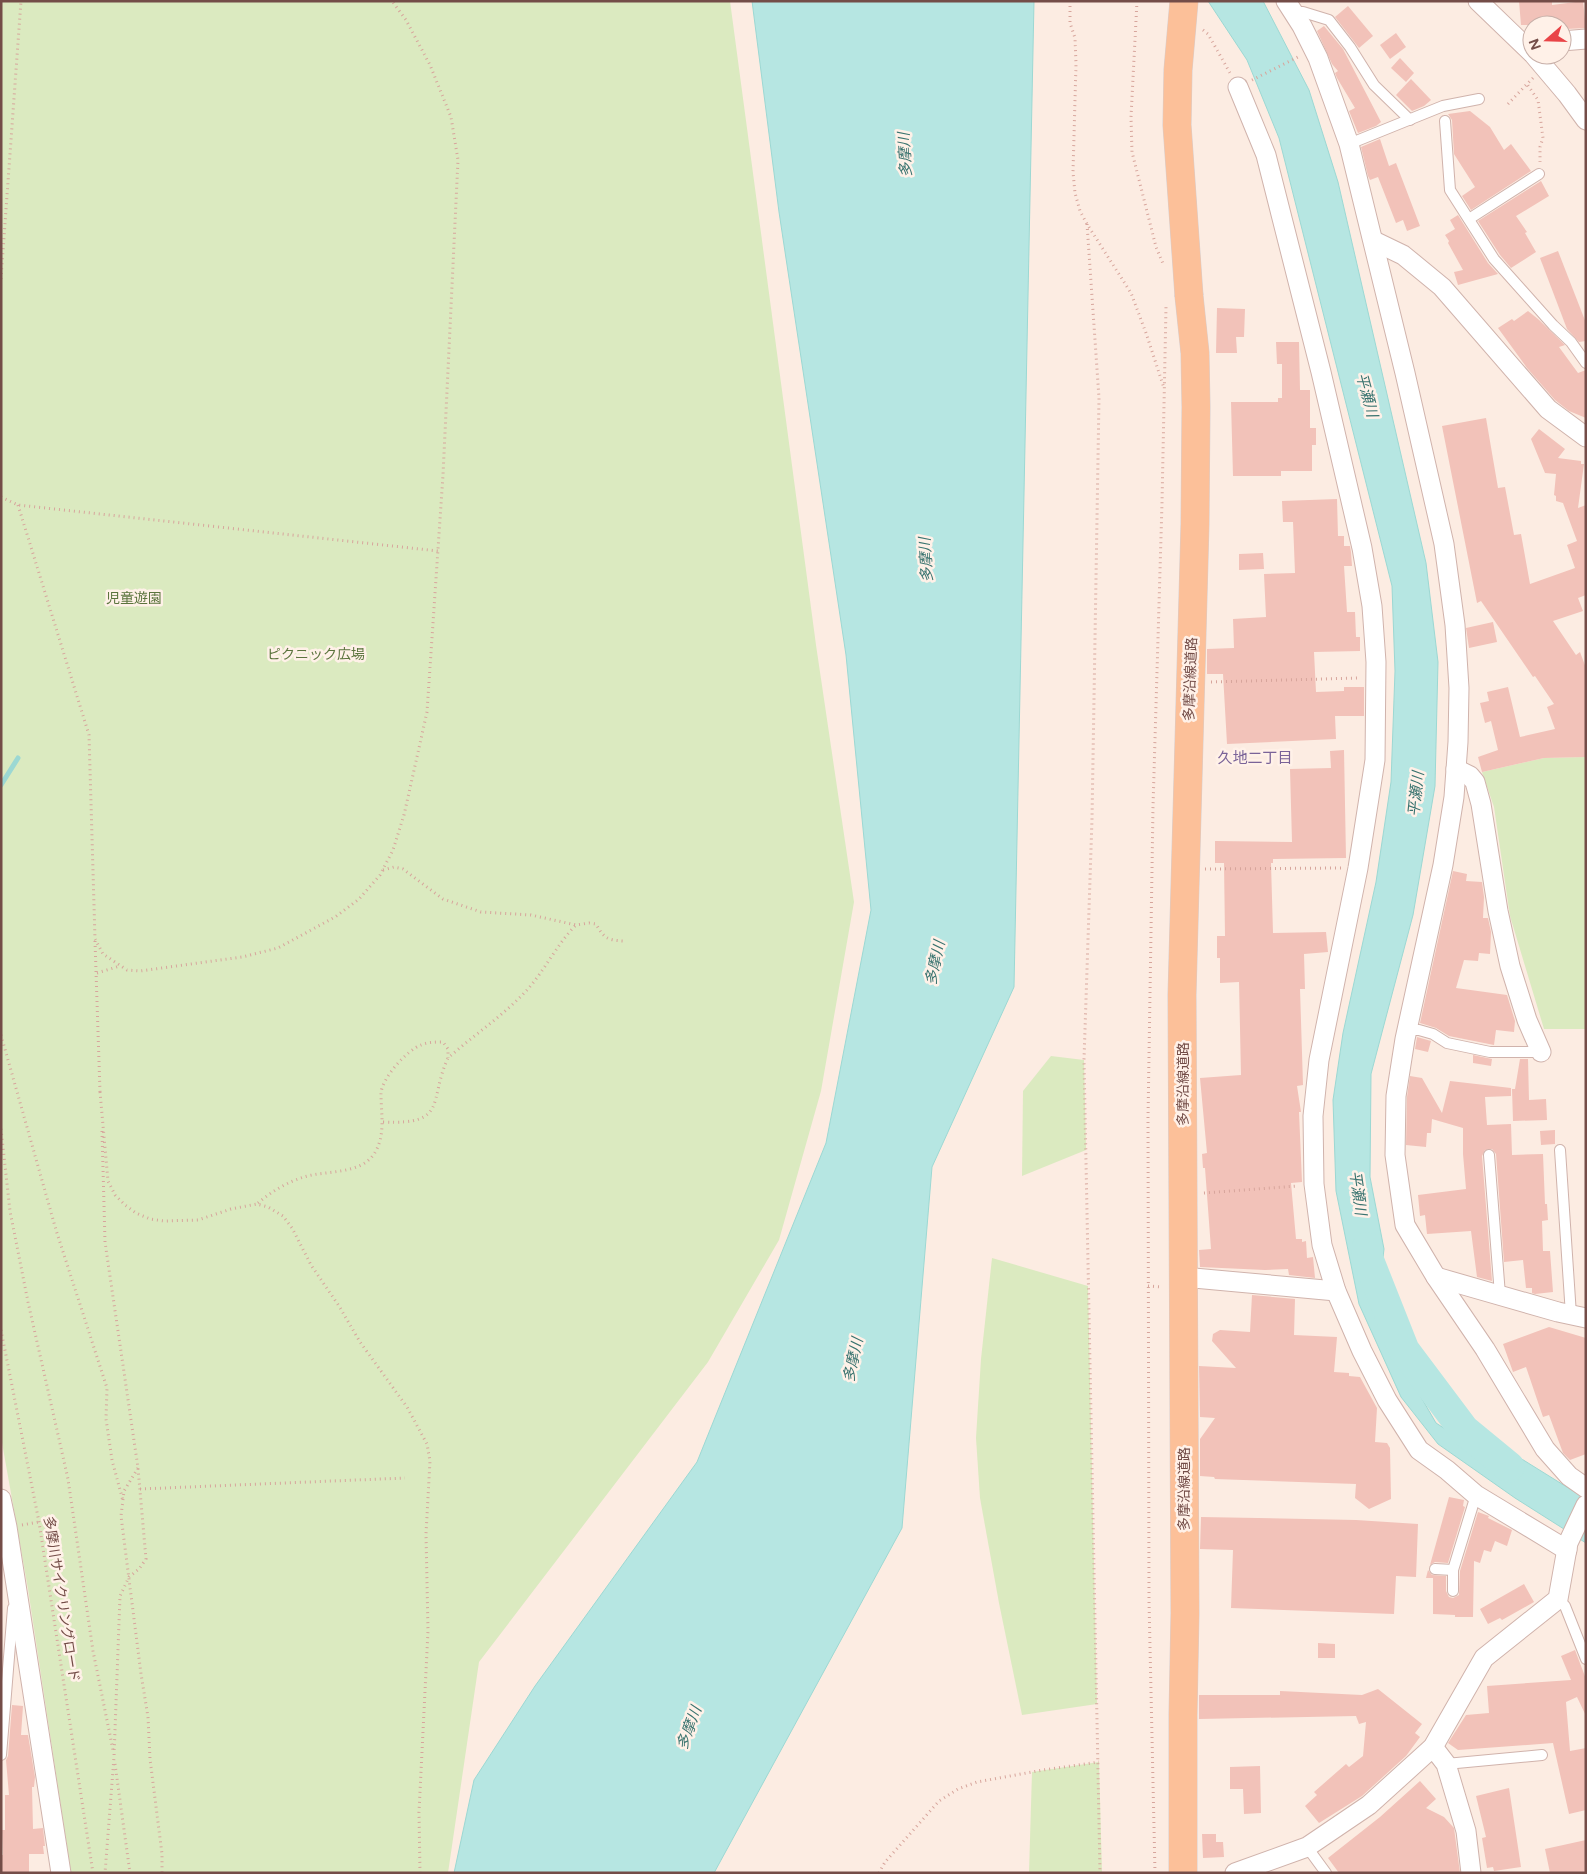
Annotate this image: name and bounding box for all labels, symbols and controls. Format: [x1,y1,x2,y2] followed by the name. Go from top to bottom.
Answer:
[1522,15,1572,65] north arrow
[1525,36,1545,52] text: N
[895,130,915,178] water label: 多摩川
[1352,371,1382,421] water label: 平瀬川
[916,535,936,583] water label: 多摩川
[106,590,162,607] park label: 児童遊園
[1181,637,1200,721] street label: 多摩沿線道路
[267,646,365,663] park label: ピクニック広場
[1217,749,1293,767] district label: 久地二丁目
[1405,769,1428,817] water label: 平瀬川
[922,937,949,987] water label: 多摩川
[1175,1042,1192,1126] street label: 多摩沿線道路
[1346,1169,1370,1219] water label: 平瀬川
[840,1334,867,1384] water label: 多摩川
[1176,1447,1193,1531] street label: 多摩沿線道路
[40,1515,83,1683] street label: 多摩川サイクリングロード
[673,1702,706,1752] water label: 多摩川

